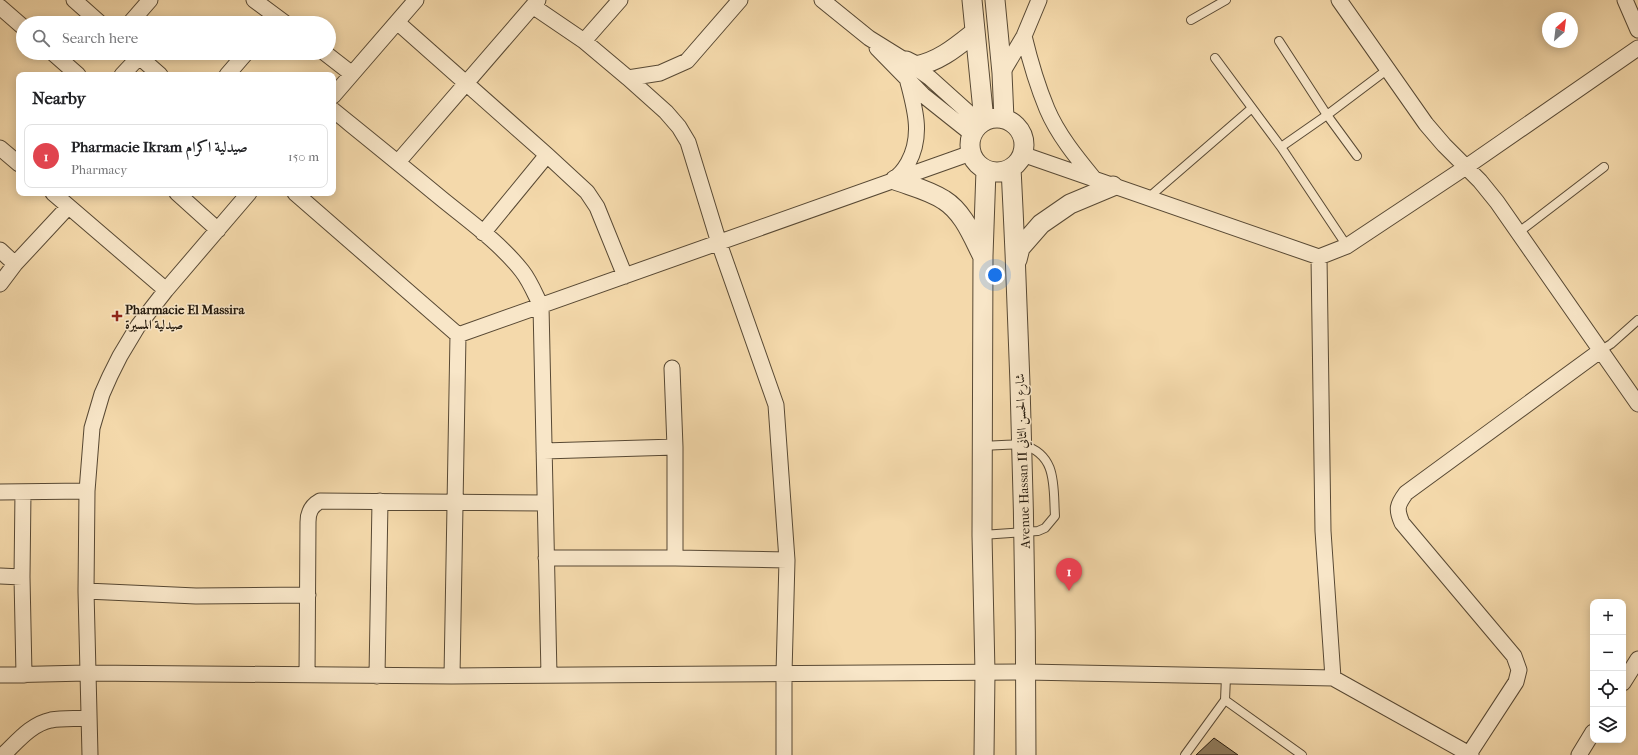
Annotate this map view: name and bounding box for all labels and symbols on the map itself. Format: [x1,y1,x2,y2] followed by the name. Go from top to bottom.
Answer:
[1542,12,1578,48] north arrow
[985,265,1005,285] your location
[125,302,245,332] place label: Pharmacie El Massira صيدلية المسيرة
[112,311,122,321] marker: Pharmacie El Massira صيدلية المسيرة
[1012,373,1037,550] street label: Avenue Hassan II شارع الحسن الثاني
[1056,558,1082,591] pin: 1

